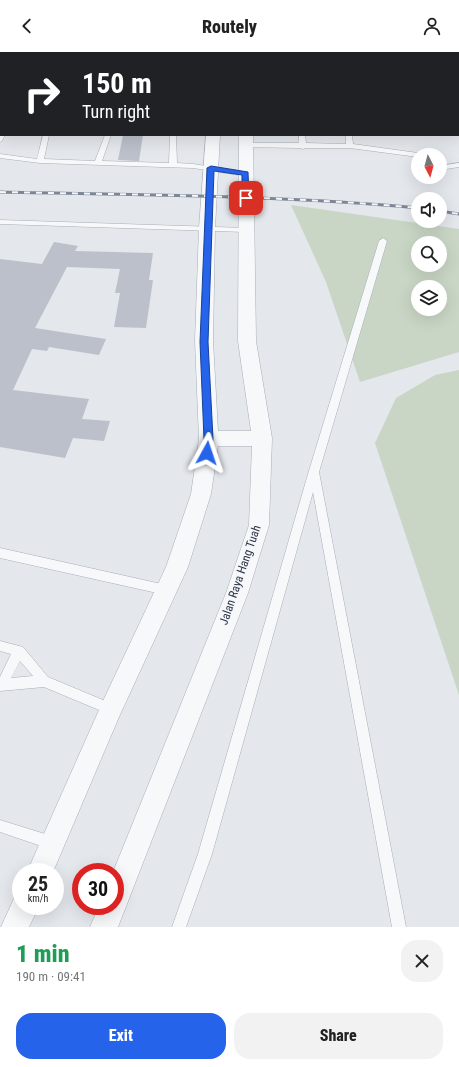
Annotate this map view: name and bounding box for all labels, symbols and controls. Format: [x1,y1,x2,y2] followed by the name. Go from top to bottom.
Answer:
[16,15,38,37] icon: back
[421,15,443,37] icon: person
[202,16,257,37] text: Routely
[82,67,152,100] text: 150 m
[16,68,68,120] icon: right
[82,101,150,122] text: Turn right
[411,148,447,184] north arrow
[411,148,447,316] map controls
[229,181,263,215] pin
[235,187,257,209] icon: arrive
[411,192,447,228] button: sound
[411,236,447,272] button: search
[411,280,447,316] button: layers
[186,432,228,474] position arrow
[216,523,264,627] street label: Jalan Raya Hang Tuah
[72,863,124,915] speed limit sign: 30
[28,872,48,896] text: 25
[28,893,48,904] text: km/h
[16,940,70,968] text: 1 min
[401,940,443,982] button: close
[16,969,86,984] text: 190 m · 09:41
[16,1013,226,1059] button: Exit
[234,1013,443,1059] button: Share

